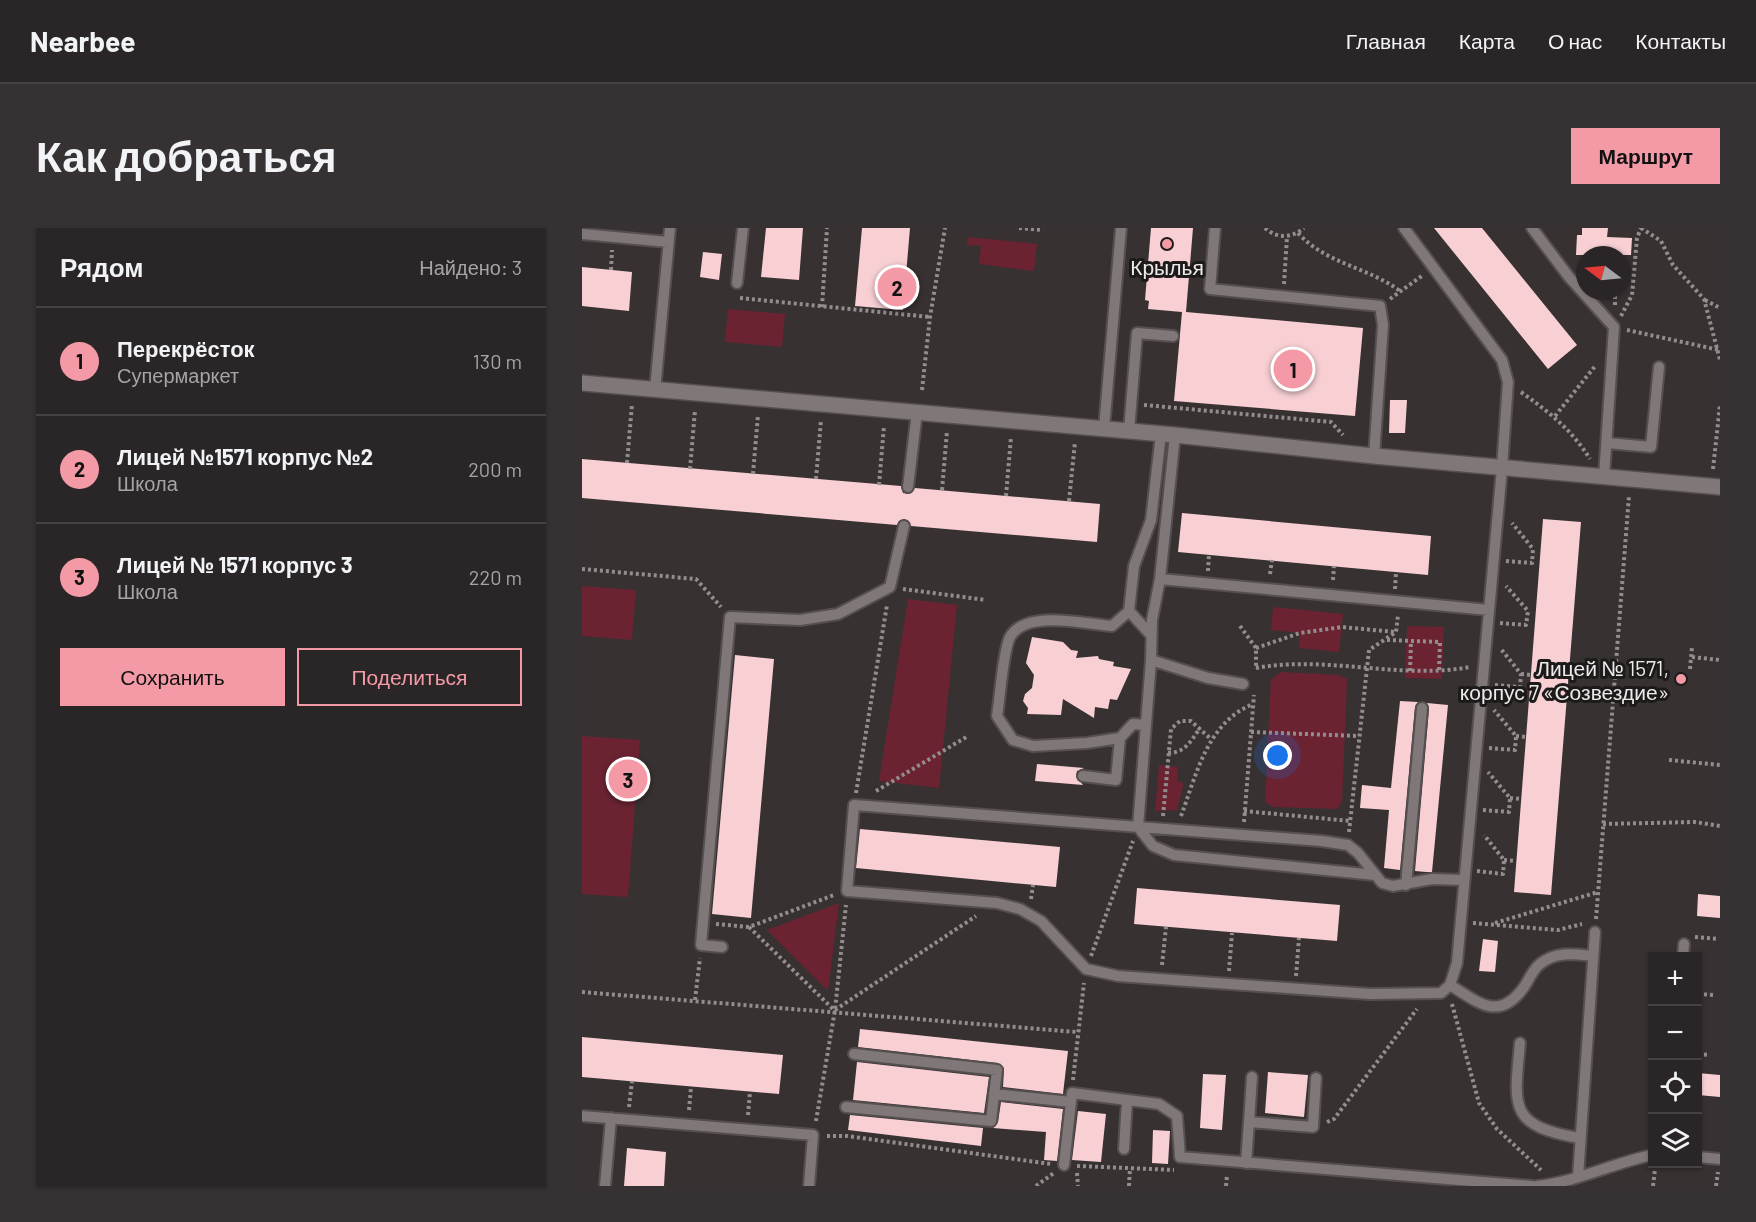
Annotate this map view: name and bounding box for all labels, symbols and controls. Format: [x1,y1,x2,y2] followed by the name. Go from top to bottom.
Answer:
[30,24,136,58] text: Nearbee
[1346,28,1426,53] text: Главная
[1459,28,1515,53] text: Карта
[1548,28,1602,53] text: О нас
[1635,28,1726,53] text: Контакты
[1571,128,1720,184] button: Маршрут
[36,130,336,180] text: Как добраться
[1160,237,1174,251] marker: Крылья
[1576,246,1630,300] north arrow
[60,251,143,282] text: Рядом
[1130,254,1204,279] place label: Крылья
[419,255,522,279] text: Найдено: 3
[878,264,916,310] pin: 2
[117,335,255,361] text: Перекрёсток
[1274,346,1312,392] pin: 1
[76,349,83,373] text: 1
[473,349,522,373] text: 130 m
[117,363,239,387] text: Супермаркет
[117,443,373,469] text: Лицей №1571 корпус №2
[74,457,85,481] text: 2
[468,457,522,481] text: 200 m
[117,471,178,495] text: Школа
[117,551,353,577] text: Лицей № 1571 корпус 3
[74,565,85,589] text: 3
[469,565,522,589] text: 220 m
[117,579,178,603] text: Школа
[60,648,285,706] button: Сохранить
[297,648,522,706] button: Поделиться
[1460,655,1669,704] place label: Лицей № 1571, корпус 7 «Созвездие»
[1674,672,1688,686] marker: Лицей № 1571, корпус 7 «Созвездие»
[1263,741,1292,770] your location
[608,756,648,802] pin: 3
[1648,952,1702,1168] map controls
[1648,952,1702,1006] button: +
[1648,1006,1702,1060] button: −
[1648,1060,1702,1114] button: locate
[1648,1114,1702,1168] button: layers

